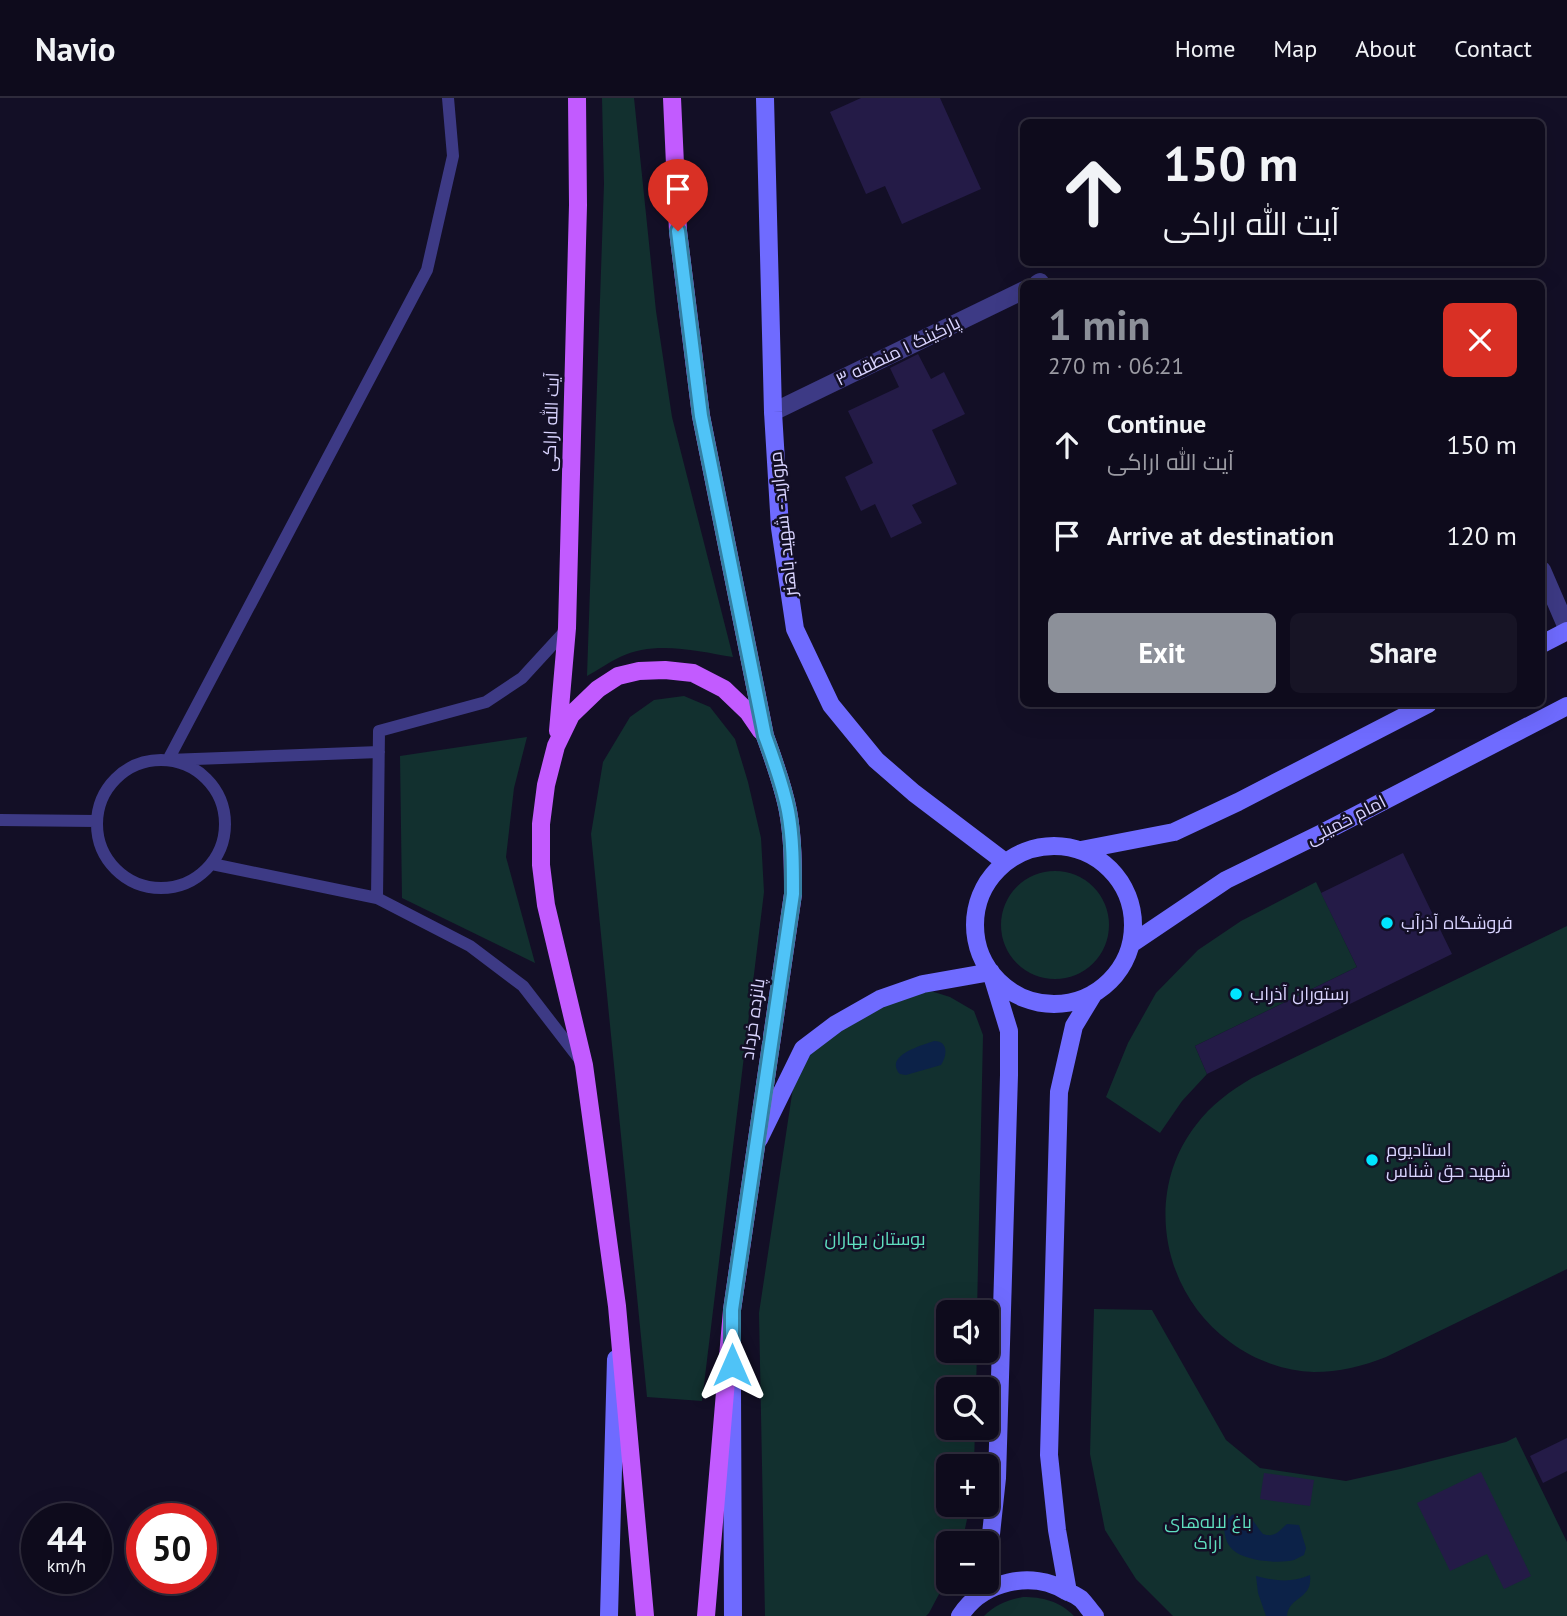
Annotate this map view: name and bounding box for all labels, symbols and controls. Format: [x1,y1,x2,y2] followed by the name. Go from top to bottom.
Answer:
[35,27,115,70] text: Navio
[1175,33,1235,64] text: Home
[1273,33,1317,64] text: Map
[1355,33,1416,64] text: About
[1454,33,1532,64] text: Contact
[1163,131,1298,195] text: 150 m
[1048,147,1139,238] icon: ahead
[648,159,708,231] pin
[659,170,697,208] icon: arrive
[1163,202,1340,244] text: آیت الله اراکی
[1048,297,1150,352] text: 1 min
[1443,303,1517,377] button: close
[832,310,964,392] street label: پارکینگ ۱ منطقه ۳
[1048,351,1184,380] text: 270 m · 06:21
[537,372,564,472] street label: آیت الله اراکی
[1107,407,1206,440] text: Continue
[1048,426,1086,464] icon: ahead
[1446,428,1517,461] text: 150 m
[1107,447,1234,476] text: آیت الله اراکی
[763,450,802,599] street label: مروارید - شهید باهنر
[1048,517,1086,555] icon: arrive
[1107,519,1334,552] text: Arrive at destination
[1446,519,1517,552] text: 120 m
[1048,613,1276,693] button: Exit
[1290,613,1517,693] button: Share
[1302,790,1390,850] street label: امام خمینی
[1401,911,1513,934] place label: فروشگاه آذرآب
[1379,915,1395,931] marker: فروشگاه آذرآب
[735,977,771,1061] street label: پانزده خرداد
[1250,982,1349,1005] place label: رستوران آذراب
[1228,986,1244,1002] marker: رستوران آذراب
[1386,1138,1511,1183] place label: استادیوم شهید حق شناس
[1364,1152,1380,1168] marker: استادیوم شهید حق شناس
[824,1227,926,1250] park label: بوستان بهاران
[936,1300,999,1594] map controls
[936,1300,999,1363] button: sound
[695,1328,769,1402] position arrow
[936,1377,999,1440] button: search
[936,1454,999,1517] button: +
[126,1503,217,1594] speed limit sign: 50
[1164,1510,1252,1554] park label: باغ لاله‌های اراک
[47,1516,86,1562] text: 44
[936,1531,999,1594] button: −
[47,1554,86,1577] text: km/h

